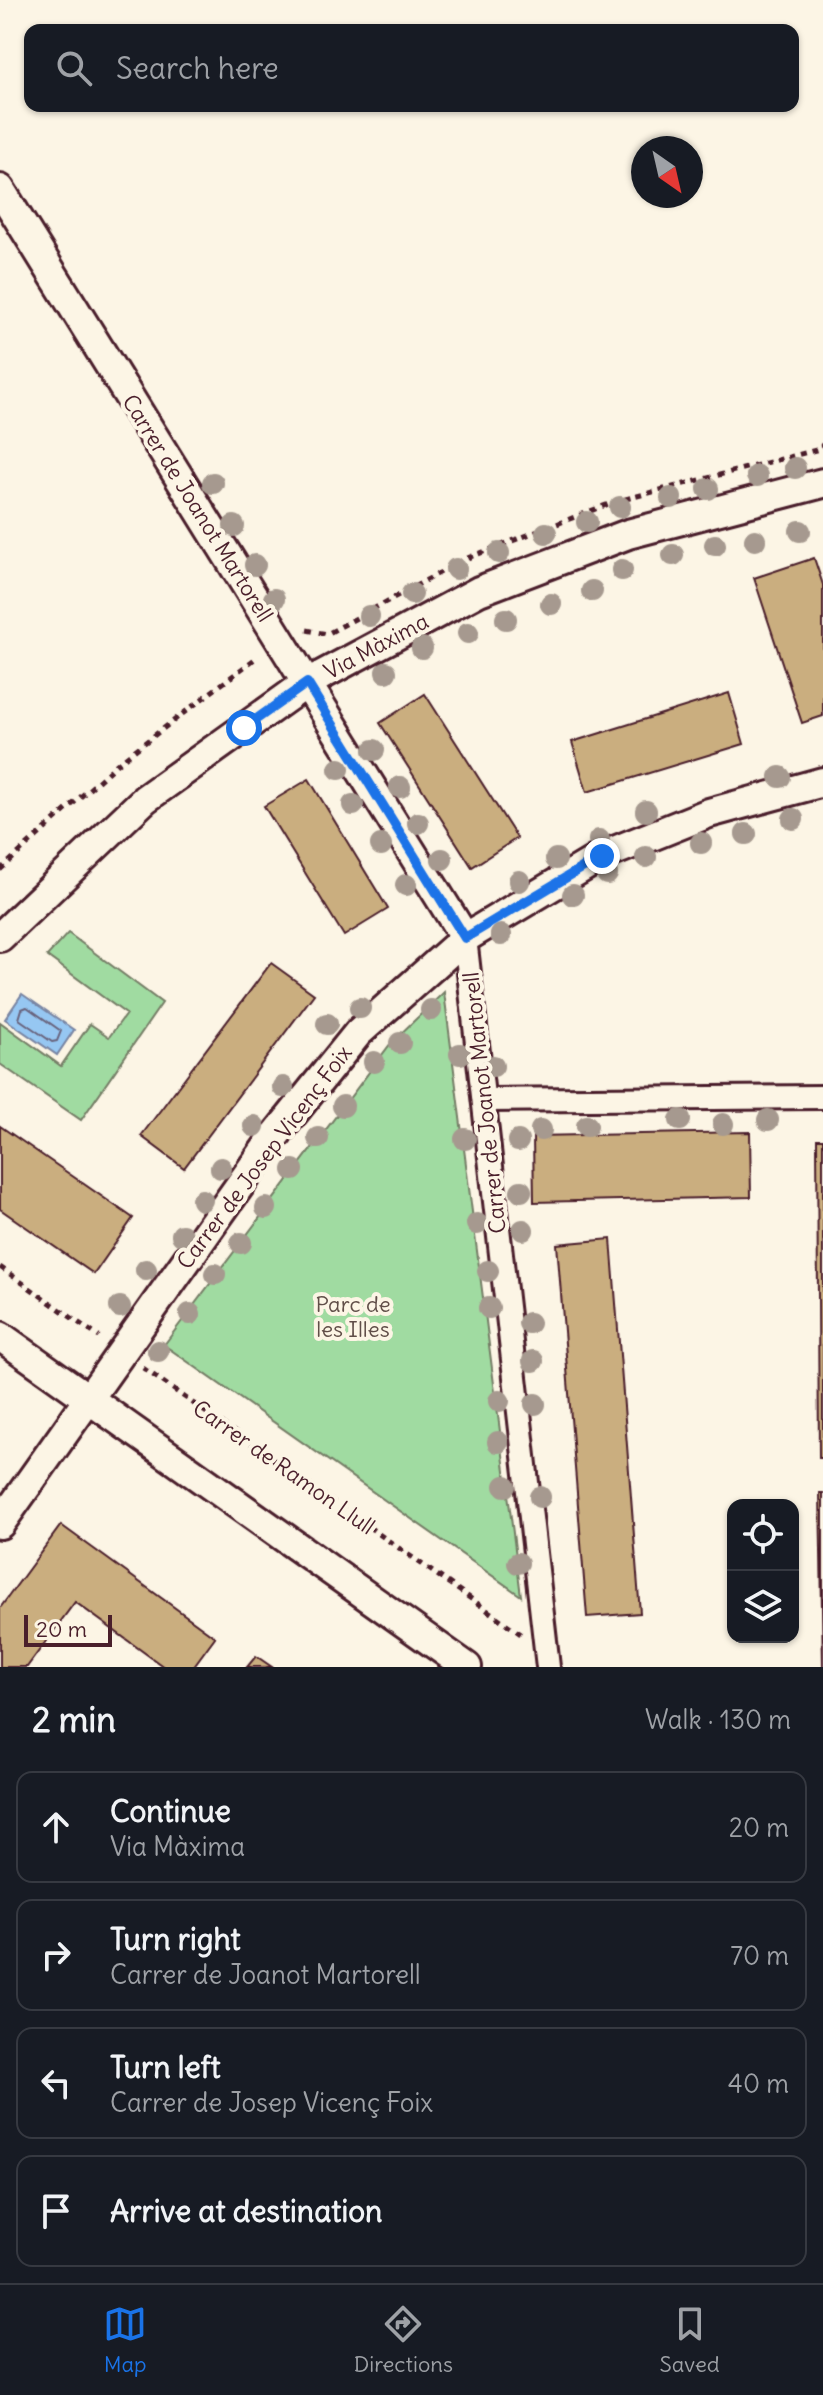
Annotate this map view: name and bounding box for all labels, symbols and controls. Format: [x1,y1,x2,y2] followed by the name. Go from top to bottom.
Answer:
[24,24,799,112] search box
[52,46,96,90] icon: search
[116,49,279,87] text: Search here
[631,136,703,208] north arrow
[116,389,280,627] street label: Carrer de Joanot Martorell
[319,607,433,685] street label: Via Màxima
[226,710,262,746] route start
[584,838,620,874] route end
[456,971,512,1235] street label: Carrer de Joanot Martorell
[171,1039,358,1275] street label: Carrer de Josep Vicenç Foix
[315,1290,391,1343] park label: Parc de les Illes
[188,1394,380,1540] street label: Carrer de Ramon Llull
[727,1499,799,1643] map controls
[727,1499,799,1571] button: locate
[727,1571,799,1643] button: layers
[24,1611,112,1647] scale bar
[36,1615,87,1643] text: 20 m
[32,1698,116,1741] text: 2 min
[645,1703,791,1736] text: Walk · 130 m
[110,1792,231,1830] text: Continue
[34,1805,78,1849] icon: ahead
[729,1811,789,1844] text: 20 m
[110,1830,245,1863] text: Via Màxima
[110,1920,241,1958] text: Turn right
[34,1933,78,1977] icon: right
[730,1939,789,1972] text: 70 m
[110,1958,421,1991] text: Carrer de Joanot Martorell
[110,2048,221,2086] text: Turn left
[34,2061,78,2105] icon: left
[728,2067,789,2100] text: 40 m
[110,2086,433,2119] text: Carrer de Josep Vicenç Foix
[34,2189,78,2233] icon: arrive
[110,2192,382,2230] text: Arrive at destination
[103,2302,147,2378] tab: Map
[354,2302,453,2378] tab: Directions
[659,2302,720,2378] tab: Saved

